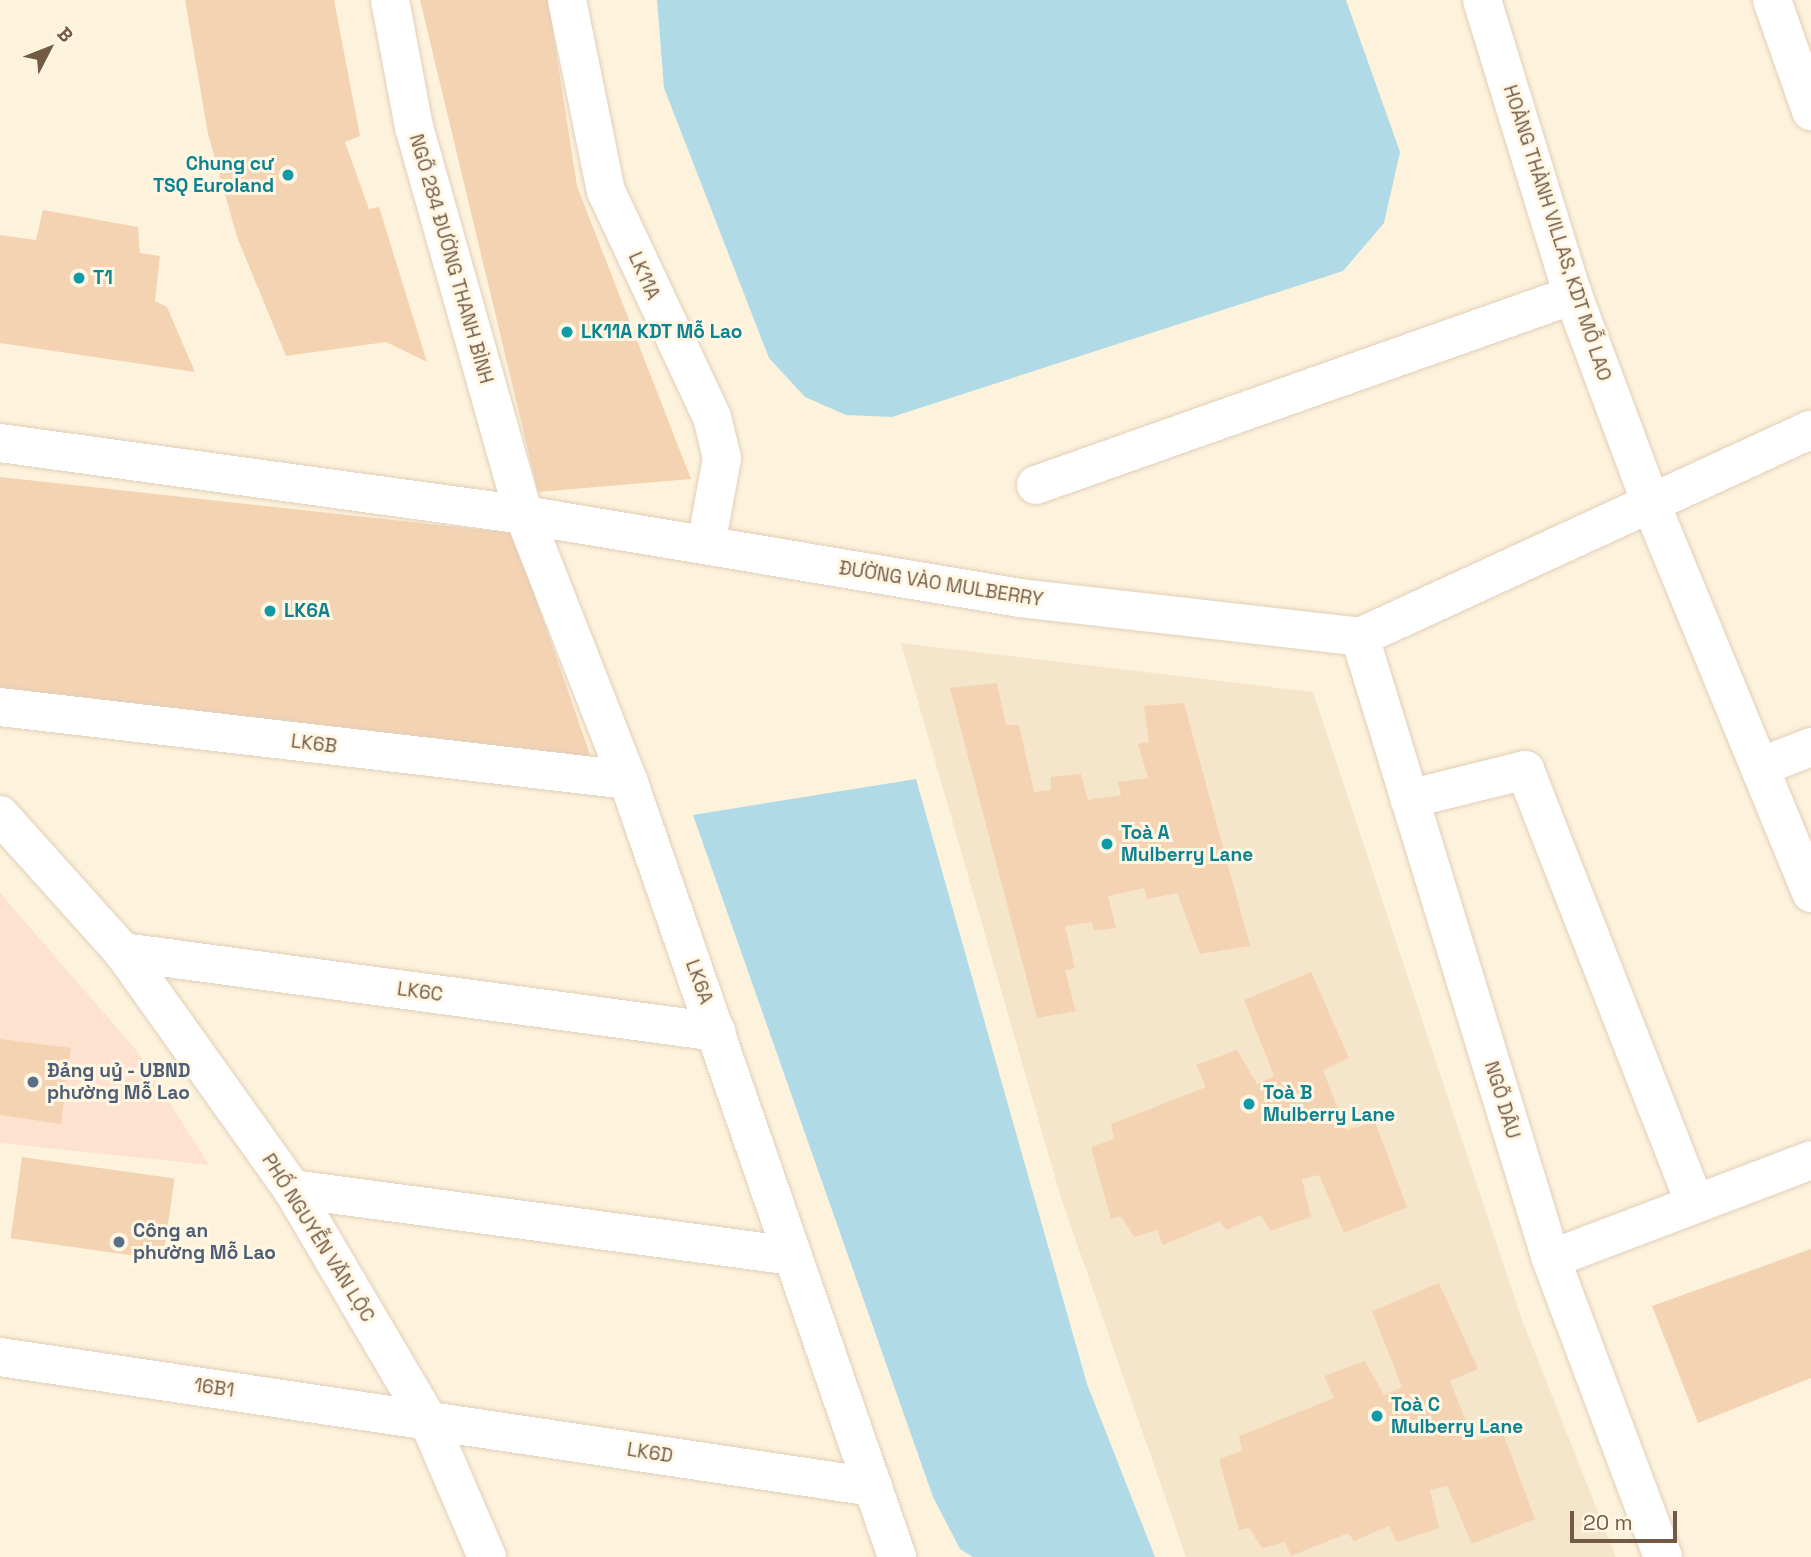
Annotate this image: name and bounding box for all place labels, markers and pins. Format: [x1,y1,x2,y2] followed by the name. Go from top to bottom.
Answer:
[153,153,274,197] place label: Chung cư TSQ Euroland
[280,167,296,183] marker: Chung cư TSQ Euroland
[93,267,113,289] place label: T1
[71,270,87,286] marker: T1
[581,321,743,343] place label: LK11A KDT Mỗ Lao
[559,324,575,340] marker: LK11A KDT Mỗ Lao
[284,600,330,622] place label: LK6A
[262,603,278,619] marker: LK6A
[1121,822,1253,866] place label: Toà A Mulberry Lane
[1099,836,1115,852] marker: Toà A Mulberry Lane
[47,1060,191,1104] place label: Đảng uỷ - UBND phường Mỗ Lao
[25,1074,41,1090] marker: Đảng uỷ - UBND phường Mỗ Lao
[1263,1082,1395,1126] place label: Toà B Mulberry Lane
[1241,1096,1257,1112] marker: Toà B Mulberry Lane
[133,1220,276,1264] place label: Công an phường Mỗ Lao
[111,1234,127,1250] marker: Công an phường Mỗ Lao
[1391,1394,1523,1438] place label: Toà C Mulberry Lane
[1369,1408,1385,1424] marker: Toà C Mulberry Lane

